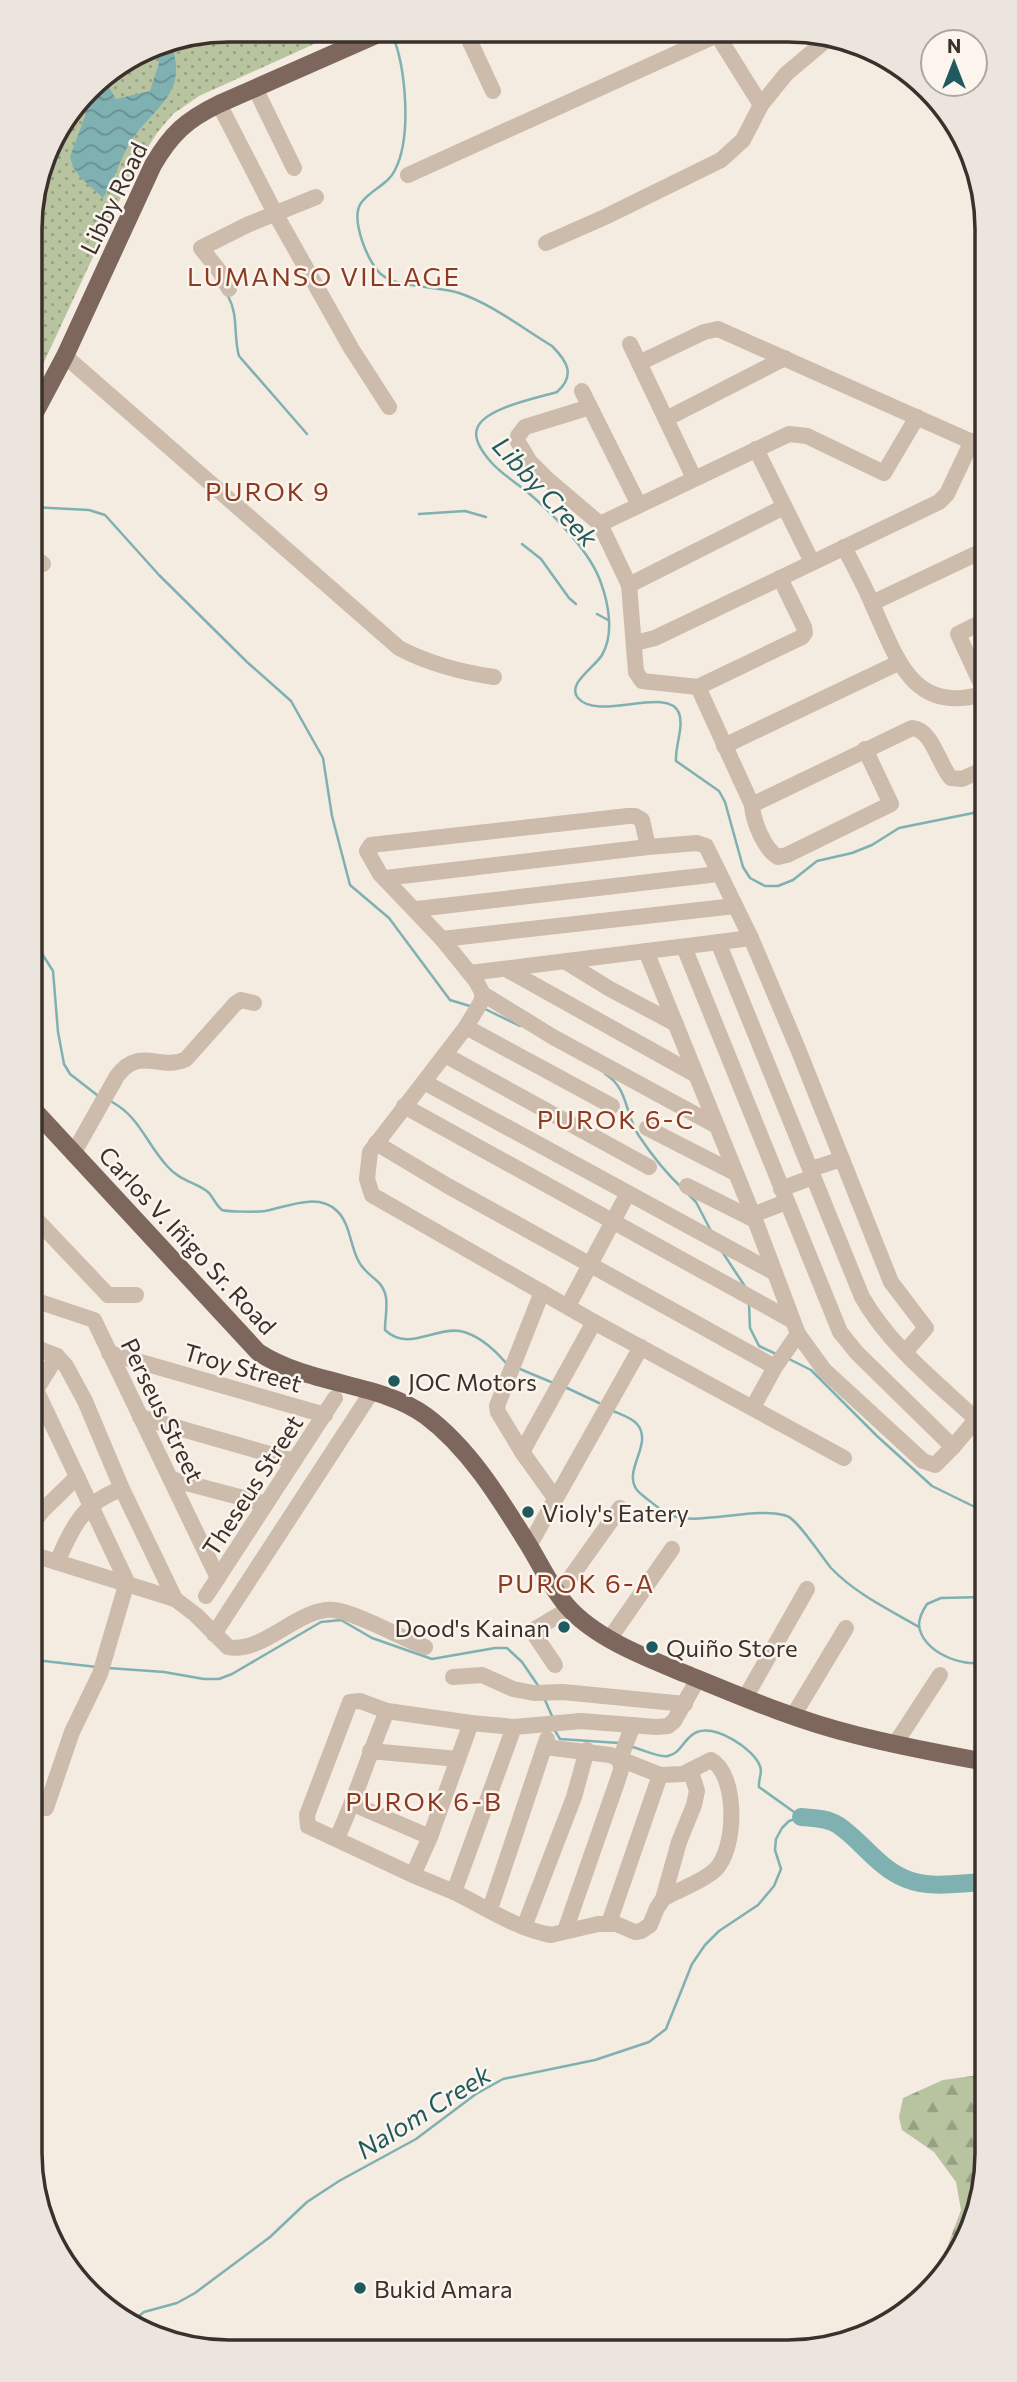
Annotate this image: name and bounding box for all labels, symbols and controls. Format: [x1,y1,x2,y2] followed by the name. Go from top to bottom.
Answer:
[919,28,989,98] north arrow
[947,34,961,57] text: N
[73,137,153,259] street label: Libby Road
[187,260,461,291] district label: LUMANSO VILLAGE
[487,430,605,553] water label: Libby Creek
[205,475,331,506] district label: PUROK 9
[537,1103,695,1134] district label: PUROK 6-C
[93,1140,283,1340] street label: Carlos V. Iñigo Sr. Road
[116,1333,210,1487] street label: Perseus Street
[181,1336,305,1398] street label: Troy Street
[408,1367,537,1396] place label: JOC Motors
[386,1373,402,1389] marker: JOC Motors
[196,1409,308,1561] street label: Theseus Street
[542,1498,689,1527] place label: Violy's Eatery
[520,1504,536,1520] marker: Violy's Eatery
[497,1567,655,1598] district label: PUROK 6-A
[395,1613,550,1642] place label: Dood's Kainan
[556,1619,572,1635] marker: Dood's Kainan
[666,1633,798,1662] place label: Quiño Store
[644,1639,660,1655] marker: Quiño Store
[345,1785,503,1816] district label: PUROK 6-B
[350,2057,497,2164] water label: Nalom Creek
[374,2274,512,2303] place label: Bukid Amara
[352,2280,368,2296] marker: Bukid Amara

